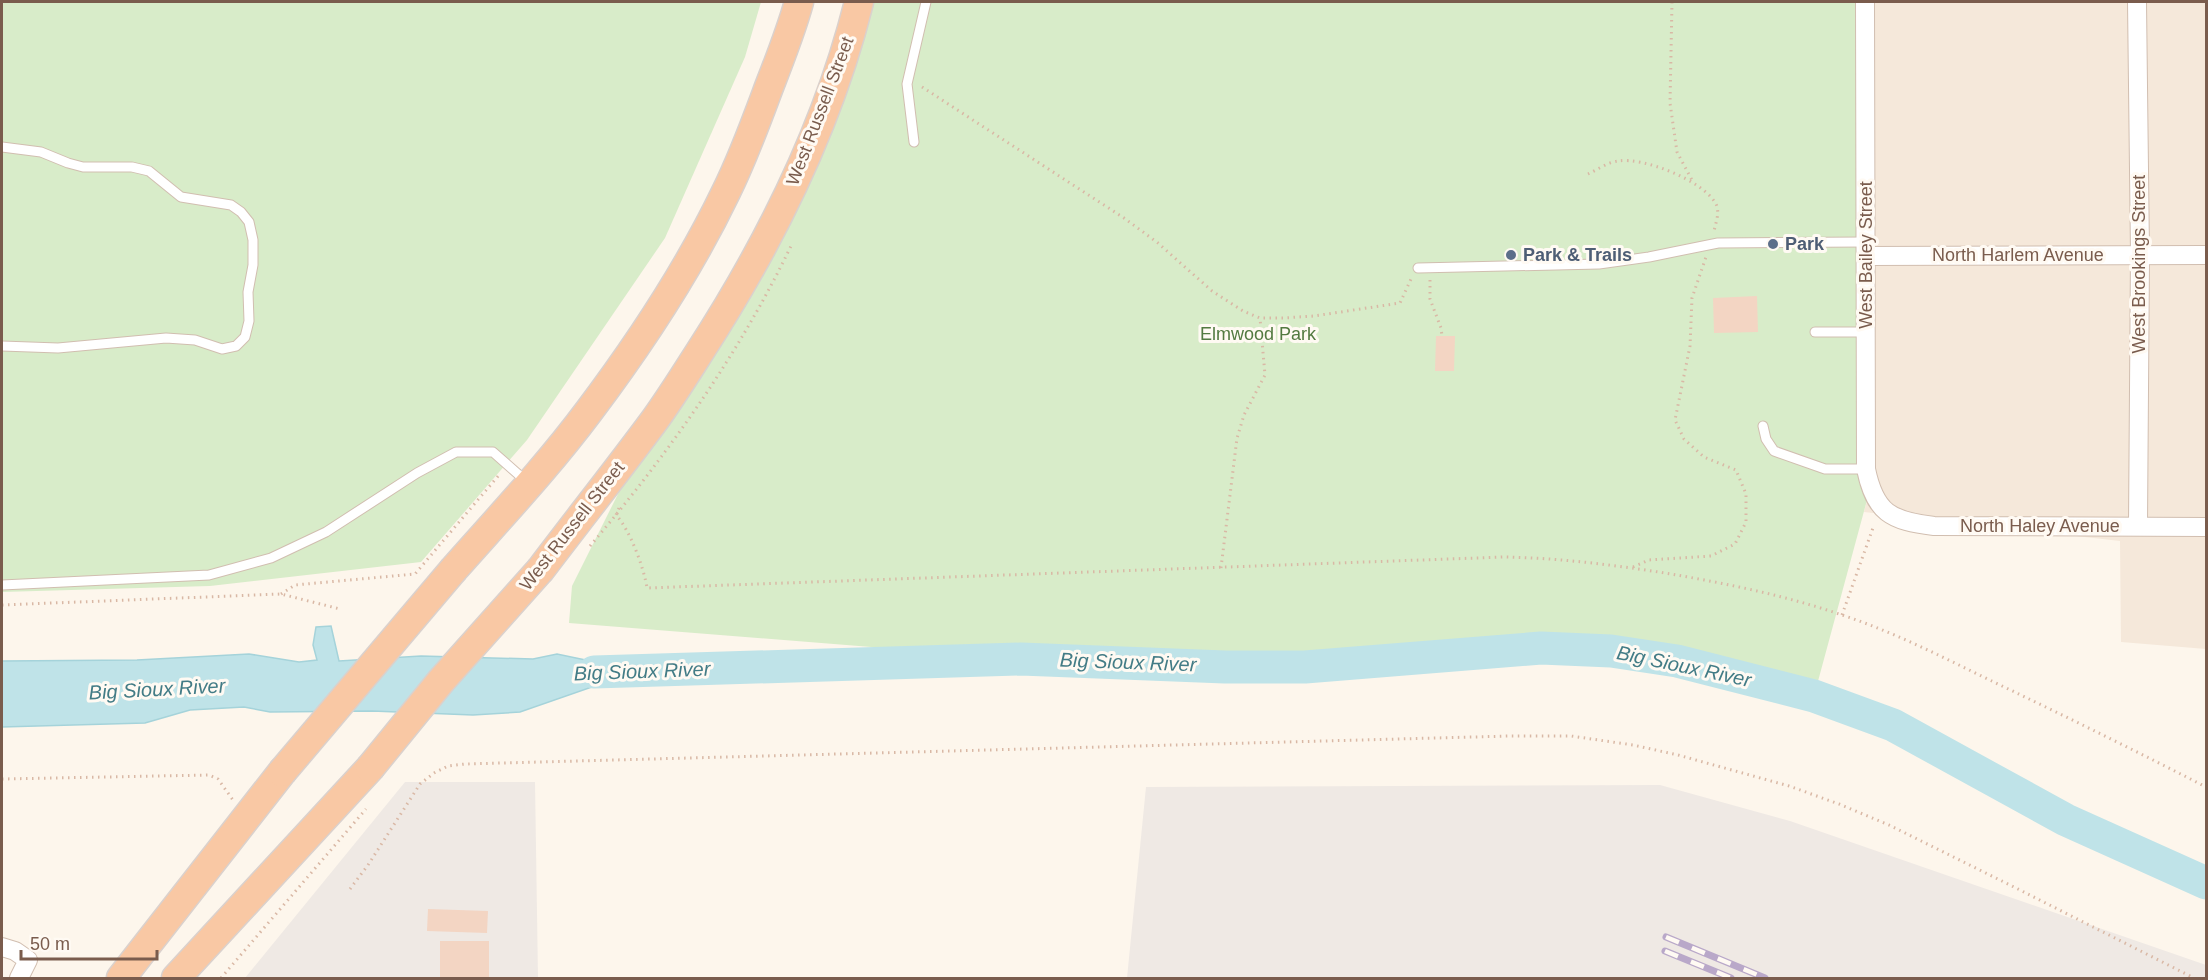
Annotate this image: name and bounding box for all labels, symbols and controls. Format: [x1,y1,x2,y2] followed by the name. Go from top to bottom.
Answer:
[782,34,858,188] street label: West Russell Street
[2129,175,2149,353] street label: West Brookings Street
[1856,181,1876,329] street label: West Bailey Street
[1785,234,1825,254] place label: Park
[1766,237,1780,251] marker: Park
[1523,245,1632,265] place label: Park & Trails
[1932,245,2104,265] street label: North Harlem Avenue
[1504,248,1518,262] marker: Park & Trails
[1200,324,1317,344] park label: Elmwood Park
[516,458,628,594] street label: West Russell Street
[1960,516,2120,536] street label: North Haley Avenue
[1615,641,1754,691] water label: Big Sioux River
[1059,649,1198,675] water label: Big Sioux River
[573,658,712,684] water label: Big Sioux River
[88,674,227,704] water label: Big Sioux River
[21,923,158,961] scale bar
[30,934,70,954] text: 50 m

